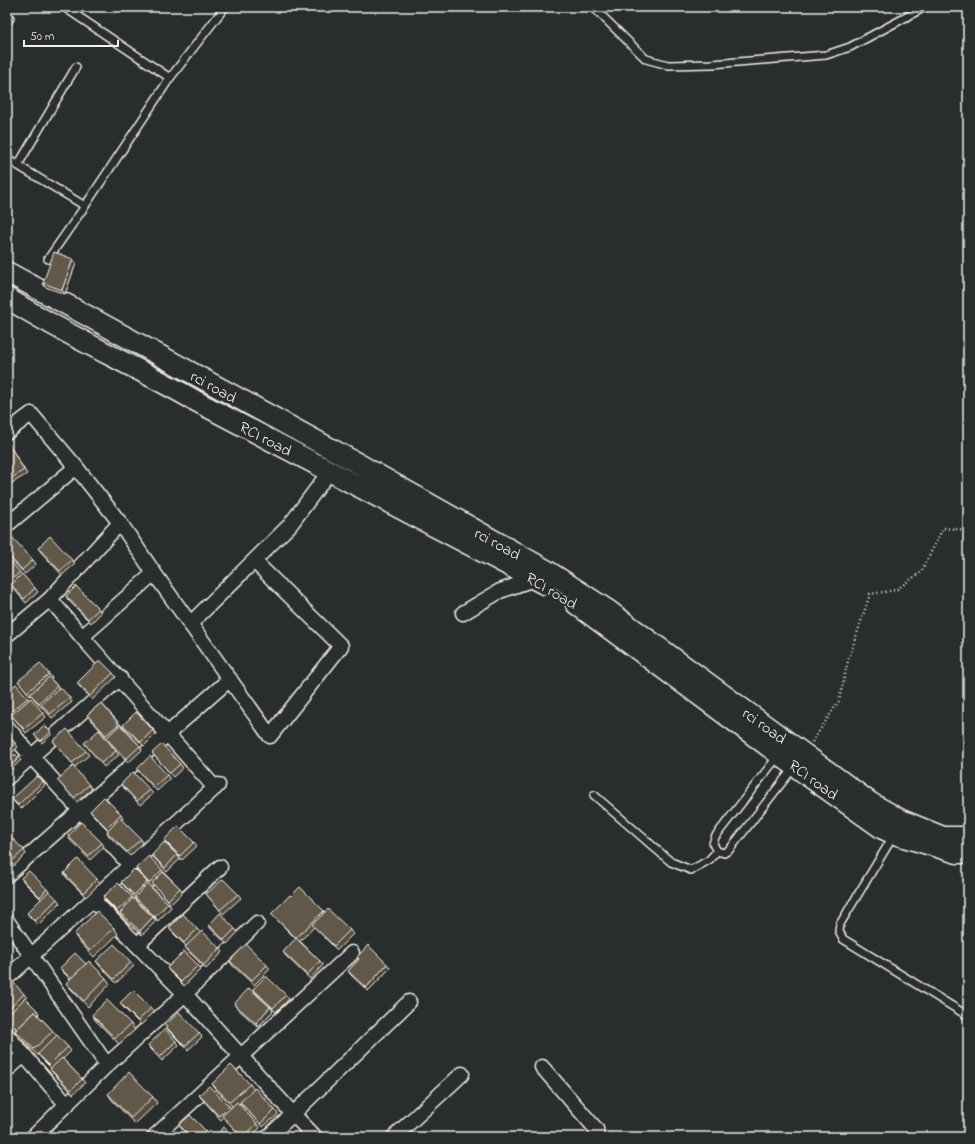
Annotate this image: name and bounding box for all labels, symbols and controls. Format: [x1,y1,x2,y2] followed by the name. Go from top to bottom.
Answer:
[24,22,118,48] scale bar
[30,28,54,46] text: 50 m
[185,365,241,410] street label: rci road
[234,416,296,464] street label: RCI road
[469,522,525,567] street label: rci road
[521,567,581,617] street label: RCI road
[737,702,791,751] street label: rci road
[783,754,843,807] street label: RCI road

